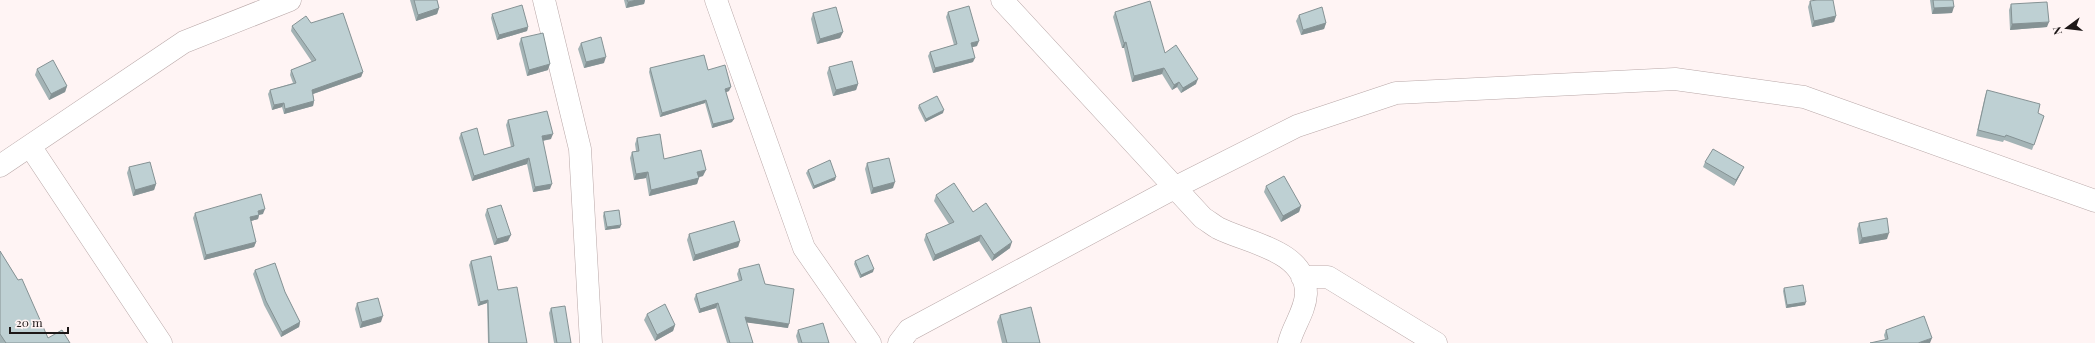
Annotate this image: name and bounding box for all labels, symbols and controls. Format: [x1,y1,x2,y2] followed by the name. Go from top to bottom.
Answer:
[2047,8,2087,48] north arrow
[2049,25,2065,36] text: N
[10,309,68,335] scale bar
[16,314,43,330] text: 20 m

